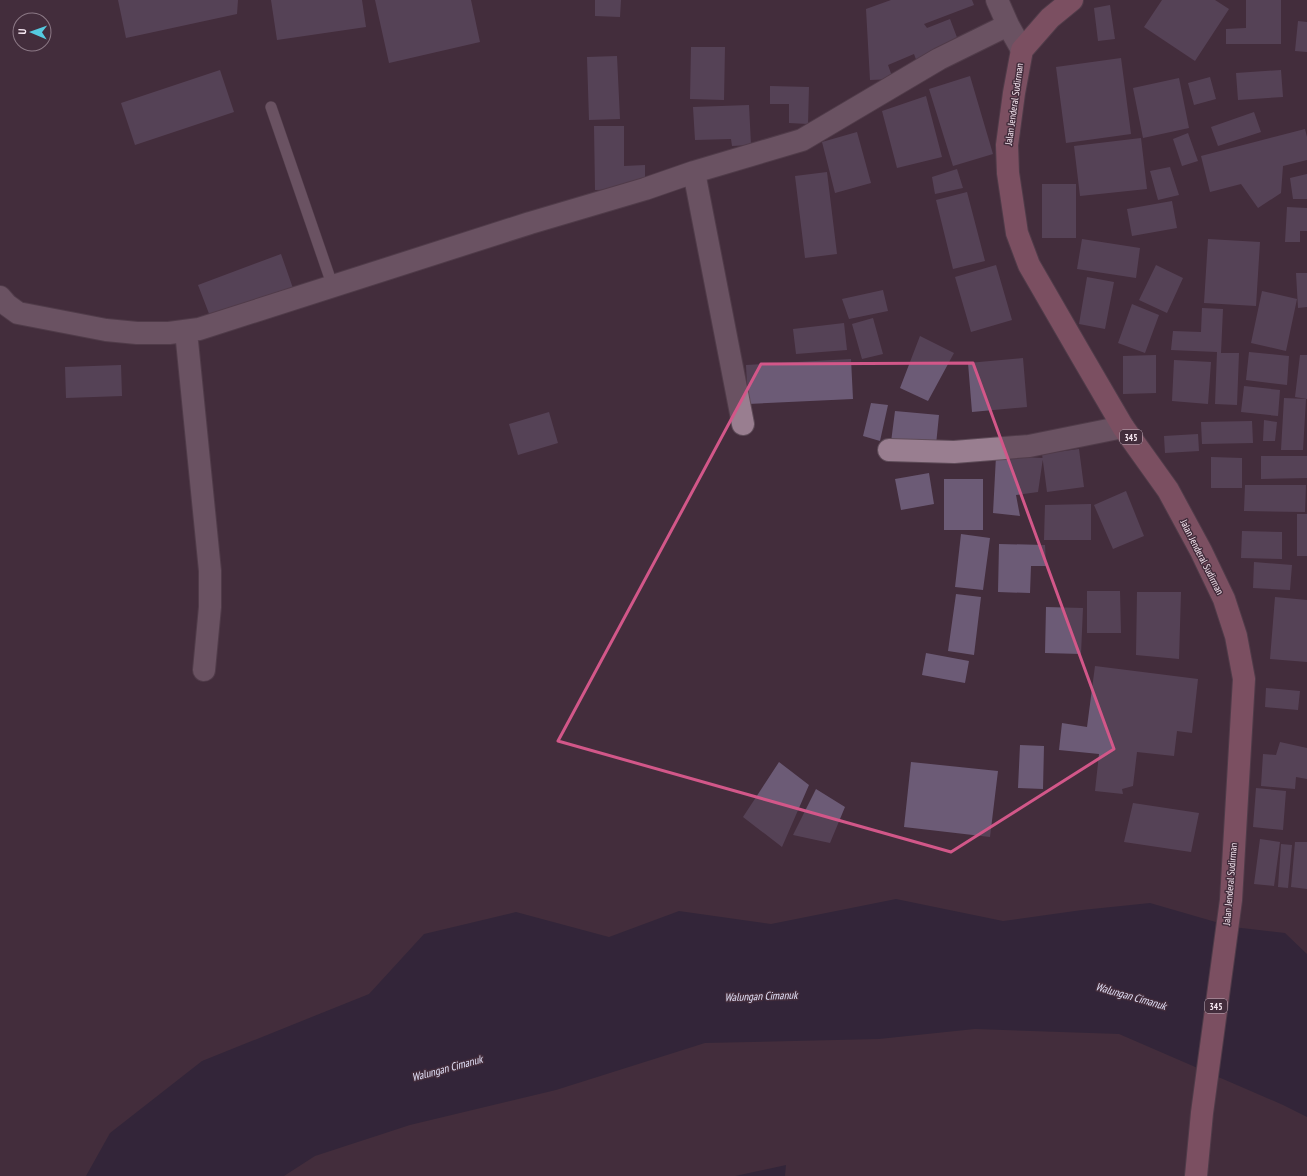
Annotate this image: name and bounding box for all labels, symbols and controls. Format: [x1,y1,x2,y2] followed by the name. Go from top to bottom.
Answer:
[12,12,52,52] north arrow
[15,28,29,35] text: U
[1002,62,1026,147] street label: Jalan Jenderal Sudirman
[1120,430,1142,444] road number: 345
[1177,516,1227,597] street label: Jalan Jenderal Sudirman
[1220,842,1240,927] street label: Jalan Jenderal Sudirman
[1094,979,1170,1013] water label: Walungan Cimanuk
[724,988,799,1004] water label: Walungan Cimanuk
[1205,999,1227,1013] road number: 345
[410,1051,486,1084] water label: Walungan Cimanuk

